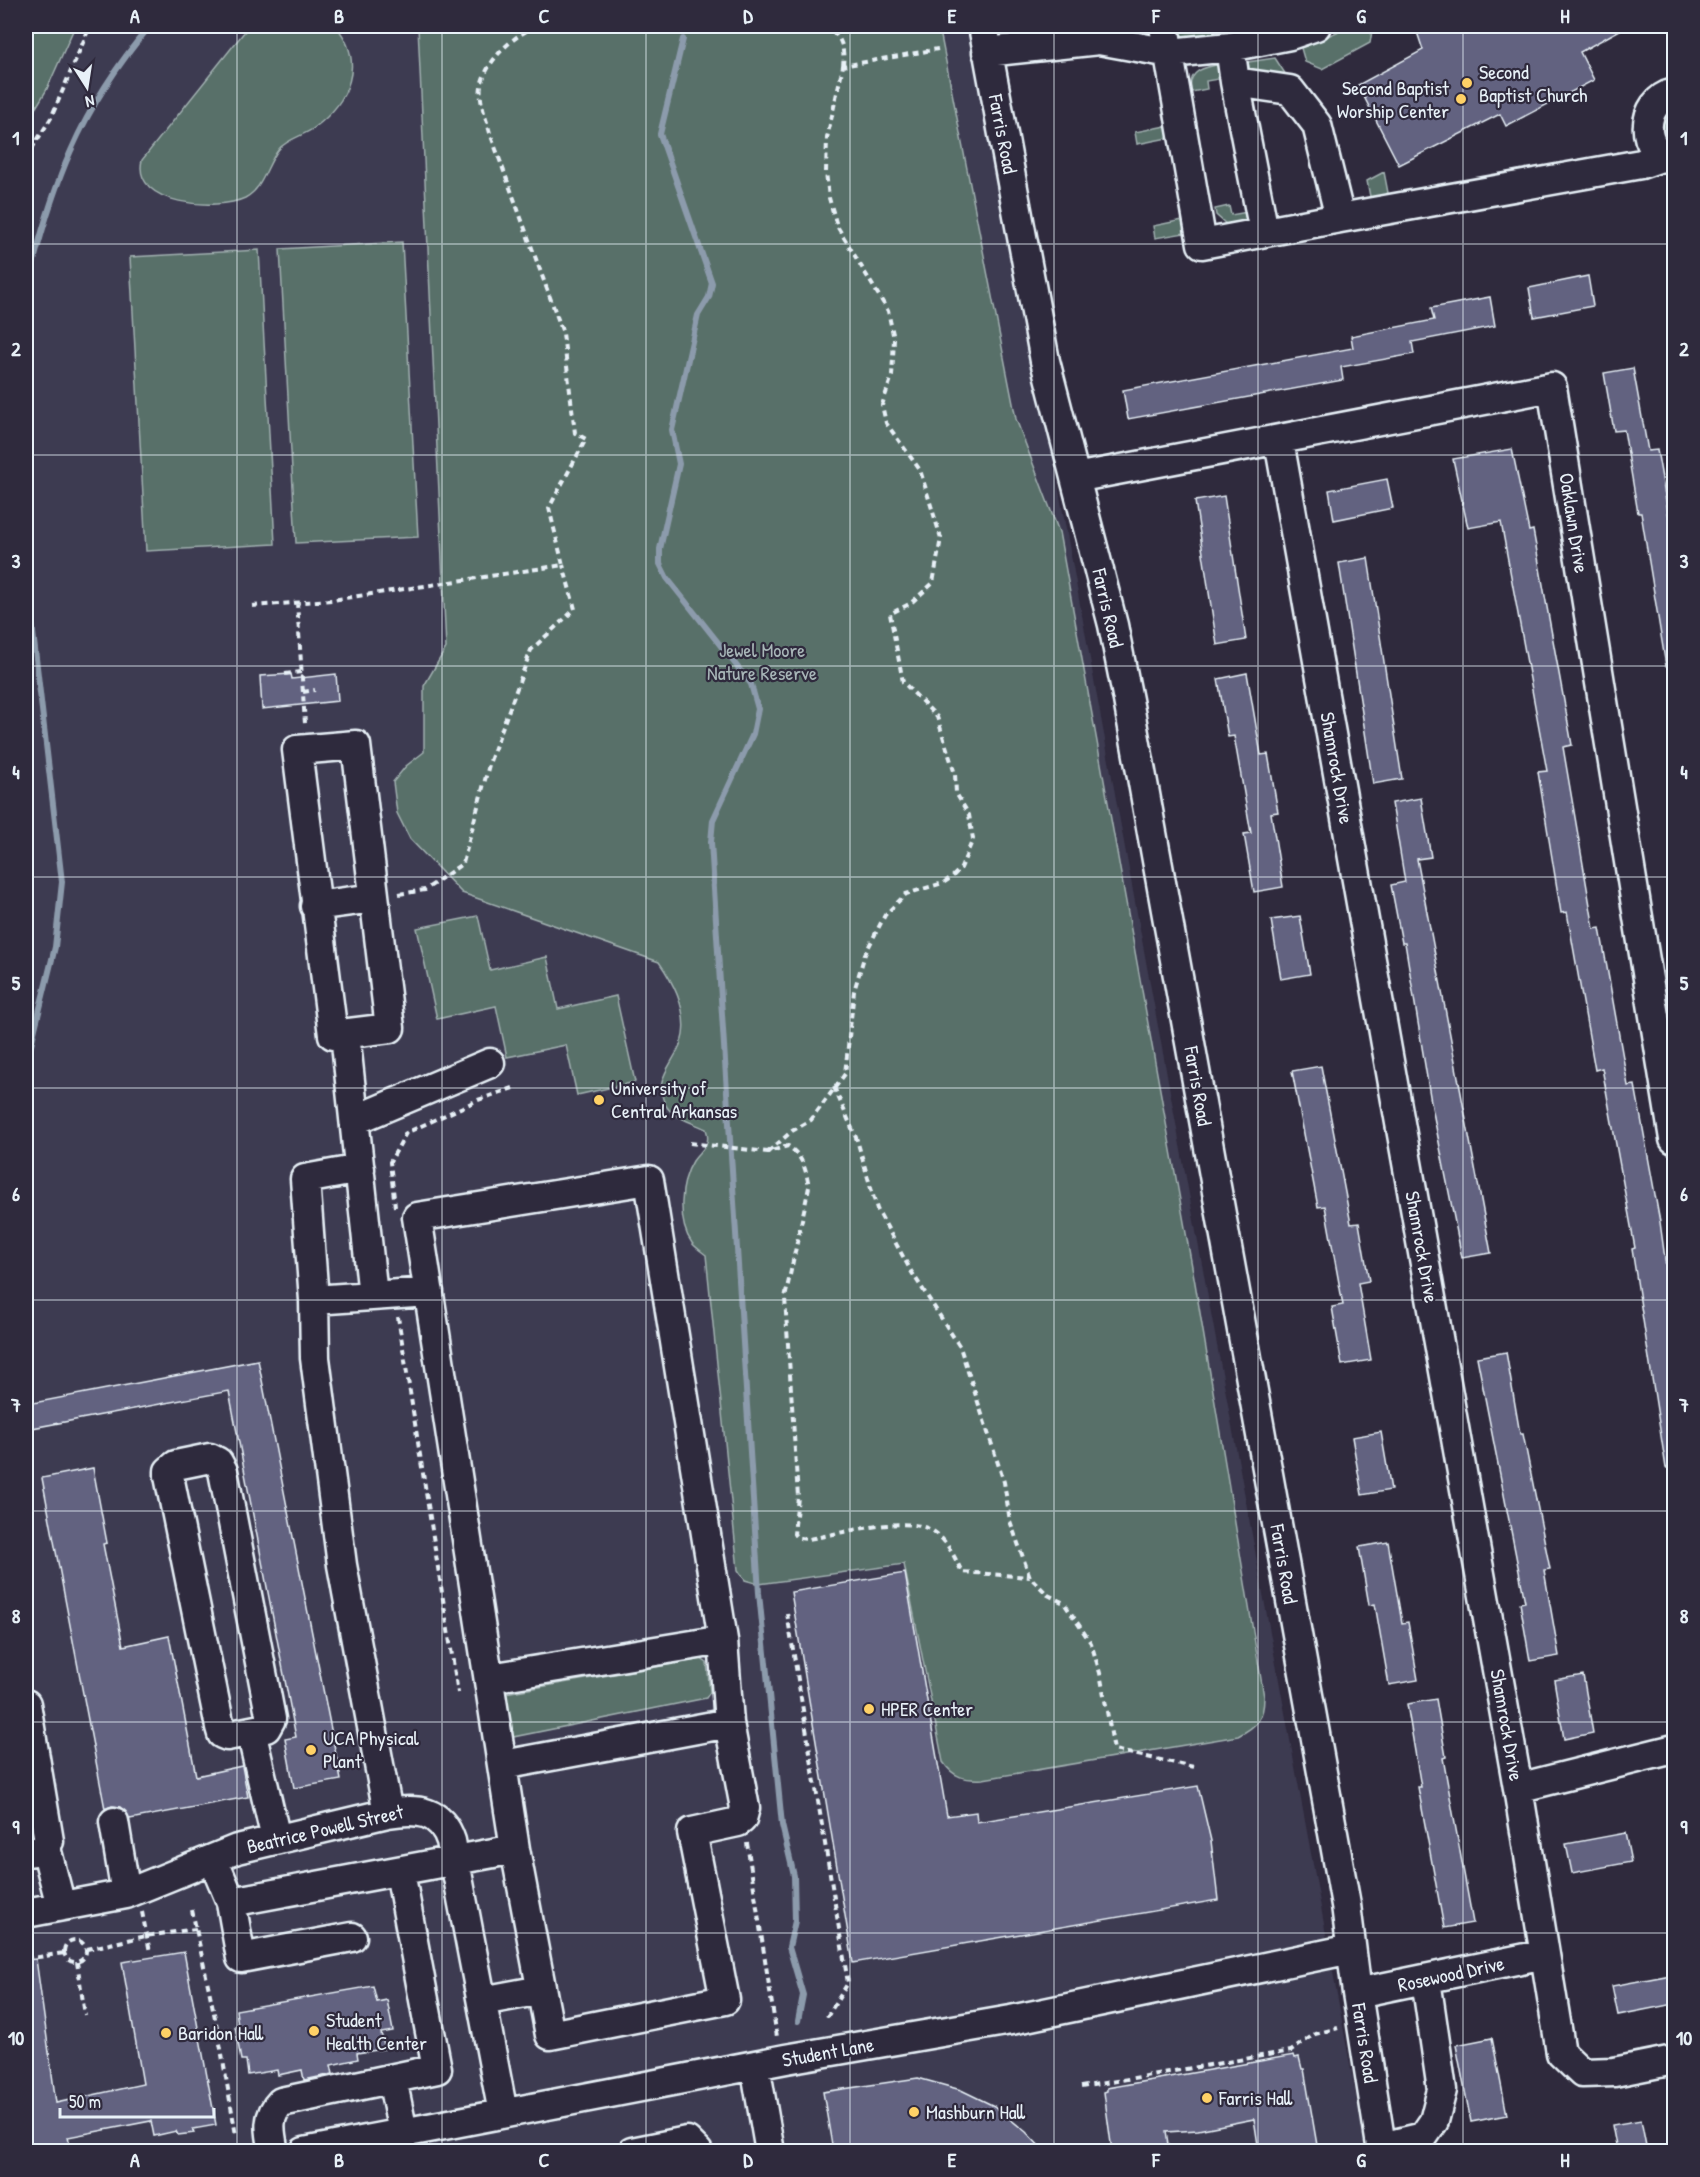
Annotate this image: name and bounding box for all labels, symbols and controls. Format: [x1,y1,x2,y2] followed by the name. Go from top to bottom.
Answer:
[130,2,140,29] text: A
[334,2,344,29] text: B
[539,2,550,29] text: C
[743,2,753,29] text: D
[948,2,957,29] text: E
[1151,2,1161,29] text: F
[1356,2,1366,29] text: G
[1560,2,1570,29] text: H
[57,57,117,117] north arrow
[1479,58,1587,108] place label: Second Baptist Church
[1337,74,1450,124] place label: Second Baptist Worship Center
[1460,76,1474,90] marker: Second Baptist Church
[83,90,97,113] text: N
[982,91,1024,176] street label: Farris Road
[1454,92,1468,106] marker: Second Baptist Worship Center
[12,124,20,151] text: 1
[1680,124,1688,151] text: 1
[11,335,21,362] text: 2
[1679,335,1689,362] text: 2
[1553,471,1596,575] street label: Oaklawn Drive
[12,547,21,574] text: 3
[1680,547,1689,574] text: 3
[1086,565,1131,650] street label: Farris Road
[707,636,817,686] park label: Jewel Moore Nature Reserve
[1314,710,1361,826] street label: Shamrock Drive
[12,758,20,785] text: 4
[1680,758,1688,785] text: 4
[12,969,21,996] text: 5
[1680,969,1689,996] text: 5
[1178,1043,1219,1128] street label: Farris Road
[611,1074,737,1124] place label: University of Central Arkansas
[592,1093,606,1107] marker: University of Central Arkansas
[12,1180,20,1207] text: 6
[1680,1180,1688,1207] text: 6
[1399,1189,1446,1305] street label: Shamrock Drive
[10,1391,21,1418] text: 7
[1678,1391,1689,1418] text: 7
[1264,1521,1305,1606] street label: Farris Road
[12,1602,21,1629] text: 8
[1680,1602,1689,1629] text: 8
[1484,1667,1531,1783] street label: Shamrock Drive
[881,1695,973,1722] place label: HPER Center
[862,1702,876,1716] marker: HPER Center
[323,1724,420,1774] place label: UCA Physical Plant
[304,1743,318,1757] marker: UCA Physical Plant
[244,1797,407,1860] street label: Beatrice Powell Street
[12,1813,20,1840] text: 9
[1680,1813,1688,1840] text: 9
[1395,1949,1507,1998] street label: Rosewood Drive
[1346,2000,1385,2085] street label: Farris Road
[326,2006,427,2056] place label: Student Health Center
[178,2019,264,2046] place label: Baridon Hall
[8,2024,24,2051] text: 10
[307,2024,321,2038] marker: Student Health Center
[1676,2024,1692,2051] text: 10
[159,2026,173,2040] marker: Baridon Hall
[780,2030,876,2073] street label: Student Lane
[60,2081,214,2119] scale bar
[1218,2084,1293,2111] place label: Farris Hall
[69,2089,101,2114] text: 50 m
[1200,2091,1214,2105] marker: Farris Hall
[926,2098,1026,2125] place label: Mashburn Hall
[907,2105,921,2119] marker: Mashburn Hall
[130,2146,140,2173] text: A
[334,2146,344,2173] text: B
[539,2146,550,2173] text: C
[743,2146,753,2173] text: D
[948,2146,957,2173] text: E
[1151,2146,1161,2173] text: F
[1356,2146,1366,2173] text: G
[1560,2146,1570,2173] text: H

